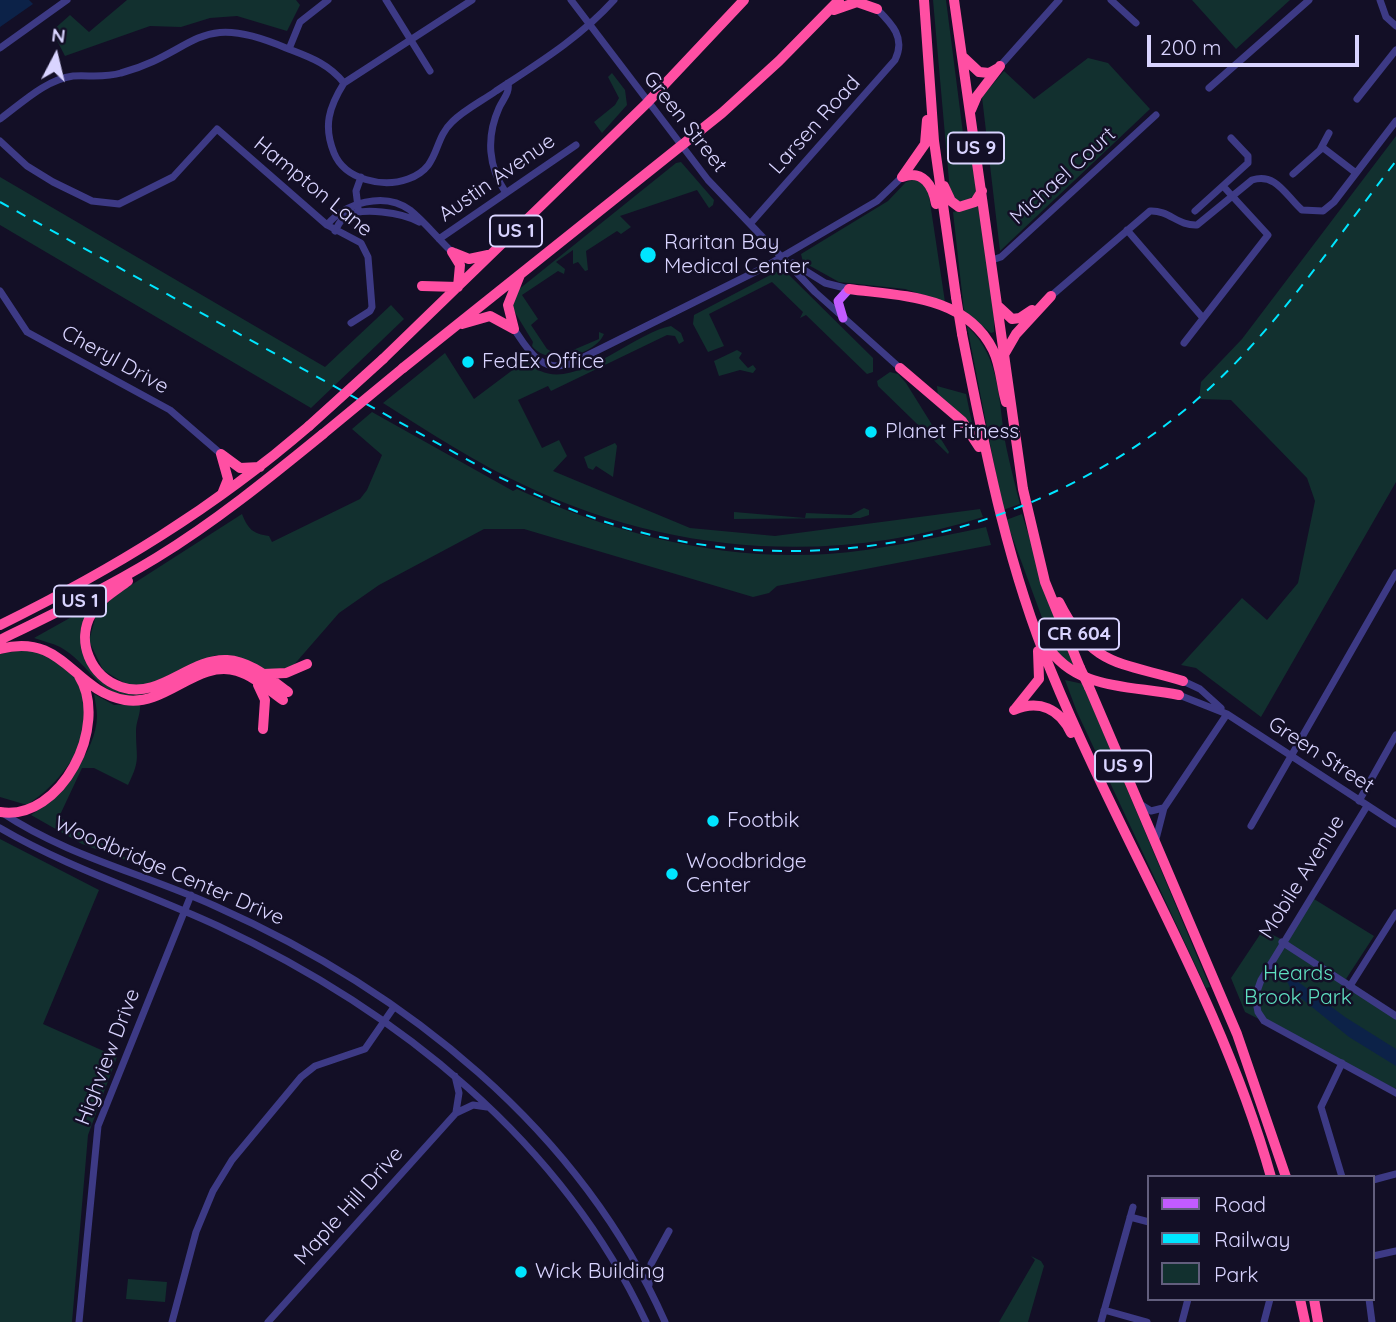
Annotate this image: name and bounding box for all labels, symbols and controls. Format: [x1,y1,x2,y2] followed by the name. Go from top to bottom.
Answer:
[21,21,91,91] north arrow
[1151,21,1363,65] scale bar
[50,22,67,48] text: N
[1160,34,1222,60] text: 200 m
[638,66,732,178] street label: Green Street
[764,71,866,179] street label: Larsen Road
[1005,122,1121,230] street label: Michael Court
[434,129,560,227] street label: Austin Avenue
[249,132,377,242] street label: Hampton Lane
[948,132,1004,164] road number: US 9
[490,216,542,246] road number: US 1
[664,230,809,280] place label: Raritan Bay Medical Center
[638,245,658,265] marker: Raritan Bay Medical Center
[57,320,173,400] street label: Cheryl Drive
[482,349,604,375] place label: FedEx Office
[460,354,476,370] marker: FedEx Office
[885,419,1019,445] place label: Planet Fitness
[863,424,879,440] marker: Planet Fitness
[54,586,106,616] road number: US 1
[1039,618,1119,650] road number: CR 604
[1263,711,1379,799] street label: Green Street
[1095,750,1151,782] road number: US 9
[727,808,800,834] place label: Footbik
[1254,810,1350,944] street label: Mobile Avenue
[50,811,288,931] street label: Woodbridge Center Drive
[705,813,721,829] marker: Footbik
[686,849,807,899] place label: Woodbridge Center
[664,866,680,882] marker: Woodbridge Center
[1244,961,1352,1011] park label: Heards Brook Park
[70,985,146,1129] street label: Highview Drive
[289,1142,409,1270] street label: Maple Hill Drive
[1148,1175,1375,1301] legend
[1214,1191,1266,1217] text: Road
[1214,1226,1290,1252] text: Railway
[535,1259,665,1285] place label: Wick Building
[1214,1261,1258,1287] text: Park
[513,1264,529,1280] marker: Wick Building

